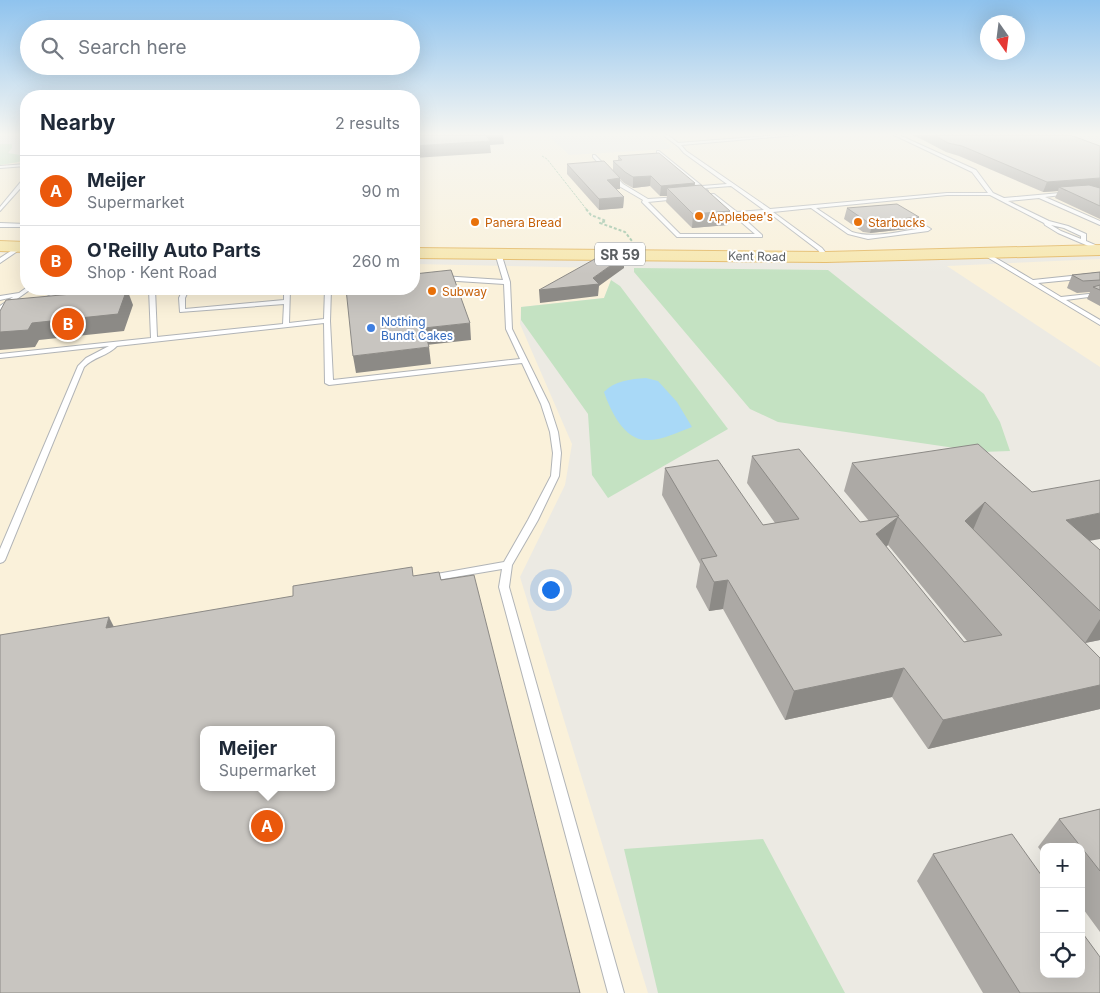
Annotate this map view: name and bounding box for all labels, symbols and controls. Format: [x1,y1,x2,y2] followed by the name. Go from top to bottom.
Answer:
[980,15,1025,60] north arrow
[20,20,420,75] search box
[38,34,66,62] icon: search
[78,36,187,59] text: Search here
[40,110,115,135] text: Nearby
[335,113,400,133] text: 2 results
[87,169,145,192] text: Meijer
[50,181,62,201] text: A
[361,181,400,201] text: 90 m
[87,192,184,212] text: Supermarket
[709,209,773,224] place label: Applebee's
[693,210,705,222] marker: Applebee's
[485,215,562,230] place label: Panera Bread
[868,215,925,230] place label: Starbucks
[469,216,481,228] marker: Panera Bread
[852,216,864,228] marker: Starbucks
[87,239,261,262] text: O'Reilly Auto Parts
[595,242,645,266] road number: SR 59
[728,248,786,264] street label: Kent Road
[51,251,61,271] text: B
[352,251,400,271] text: 260 m
[87,262,217,282] text: Shop · Kent Road
[442,284,487,299] place label: Subway
[426,285,438,297] marker: Subway
[52,305,84,343] pin: B
[381,314,453,343] place label: Nothing Bundt Cakes
[365,322,377,334] marker: Nothing Bundt Cakes
[538,577,564,603] your location
[200,726,335,791] popup
[219,737,277,760] text: Meijer
[219,760,316,780] text: Supermarket
[251,807,283,845] pin: A
[1040,843,1085,978] map controls
[1040,843,1085,888] button: +
[1040,888,1085,933] button: −
[1040,933,1085,978] button: locate

